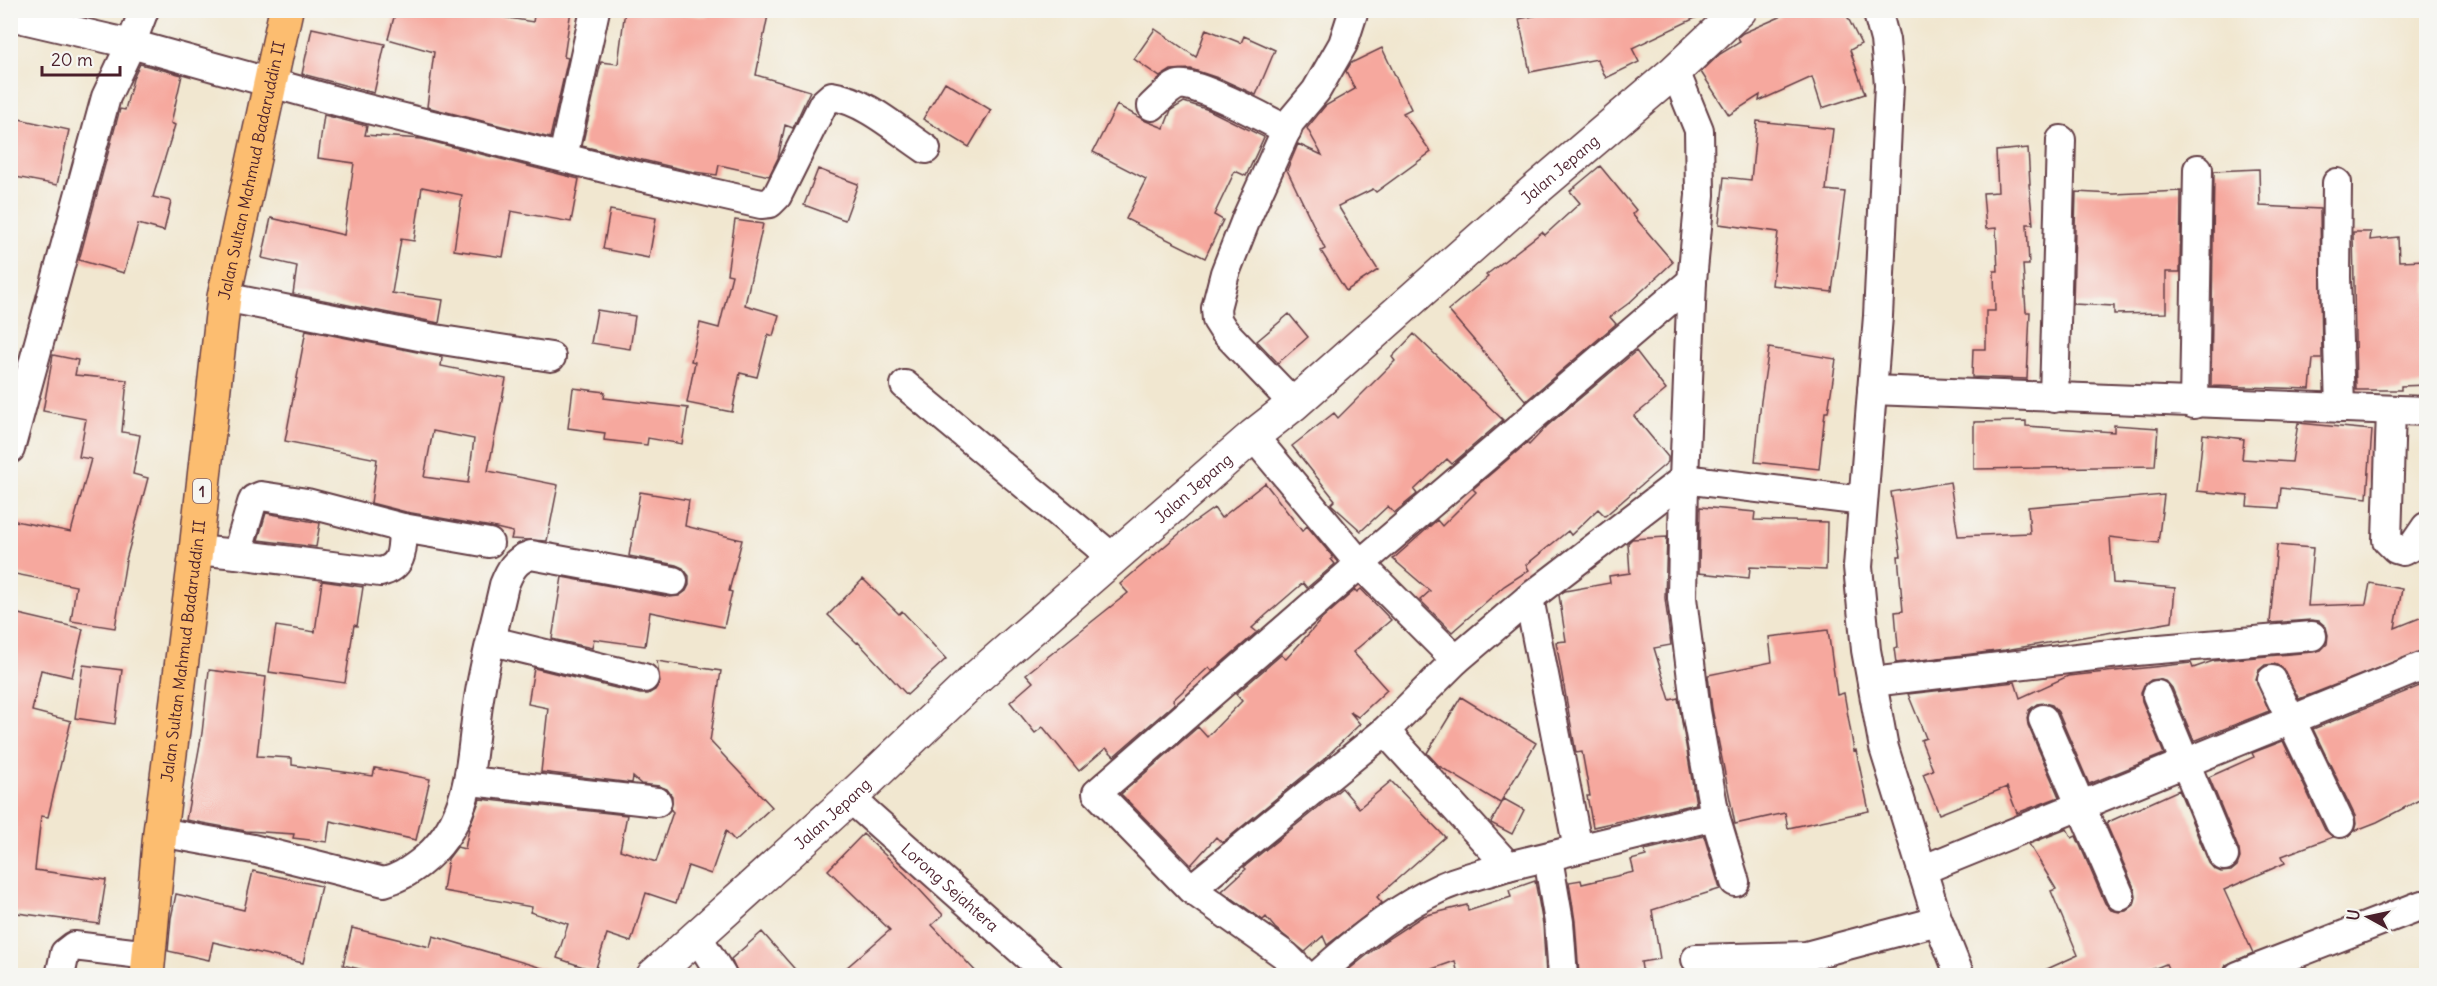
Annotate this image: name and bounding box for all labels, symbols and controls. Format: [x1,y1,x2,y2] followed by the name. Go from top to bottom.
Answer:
[42,39,120,77] scale bar
[214,39,289,301] street label: Jalan Sultan Mahmud Badaruddin II
[51,48,93,71] text: 20 m
[1517,130,1603,208] street label: Jalan Jepang
[1150,449,1236,527] street label: Jalan Jepang
[193,479,211,503] road number: 1
[156,519,209,783] street label: Jalan Sultan Mahmud Badaruddin II
[790,774,875,853] street label: Jalan Jepang
[897,839,1003,936] street label: Lorong Sejahtera
[2338,887,2398,947] north arrow
[2342,908,2364,922] text: U

